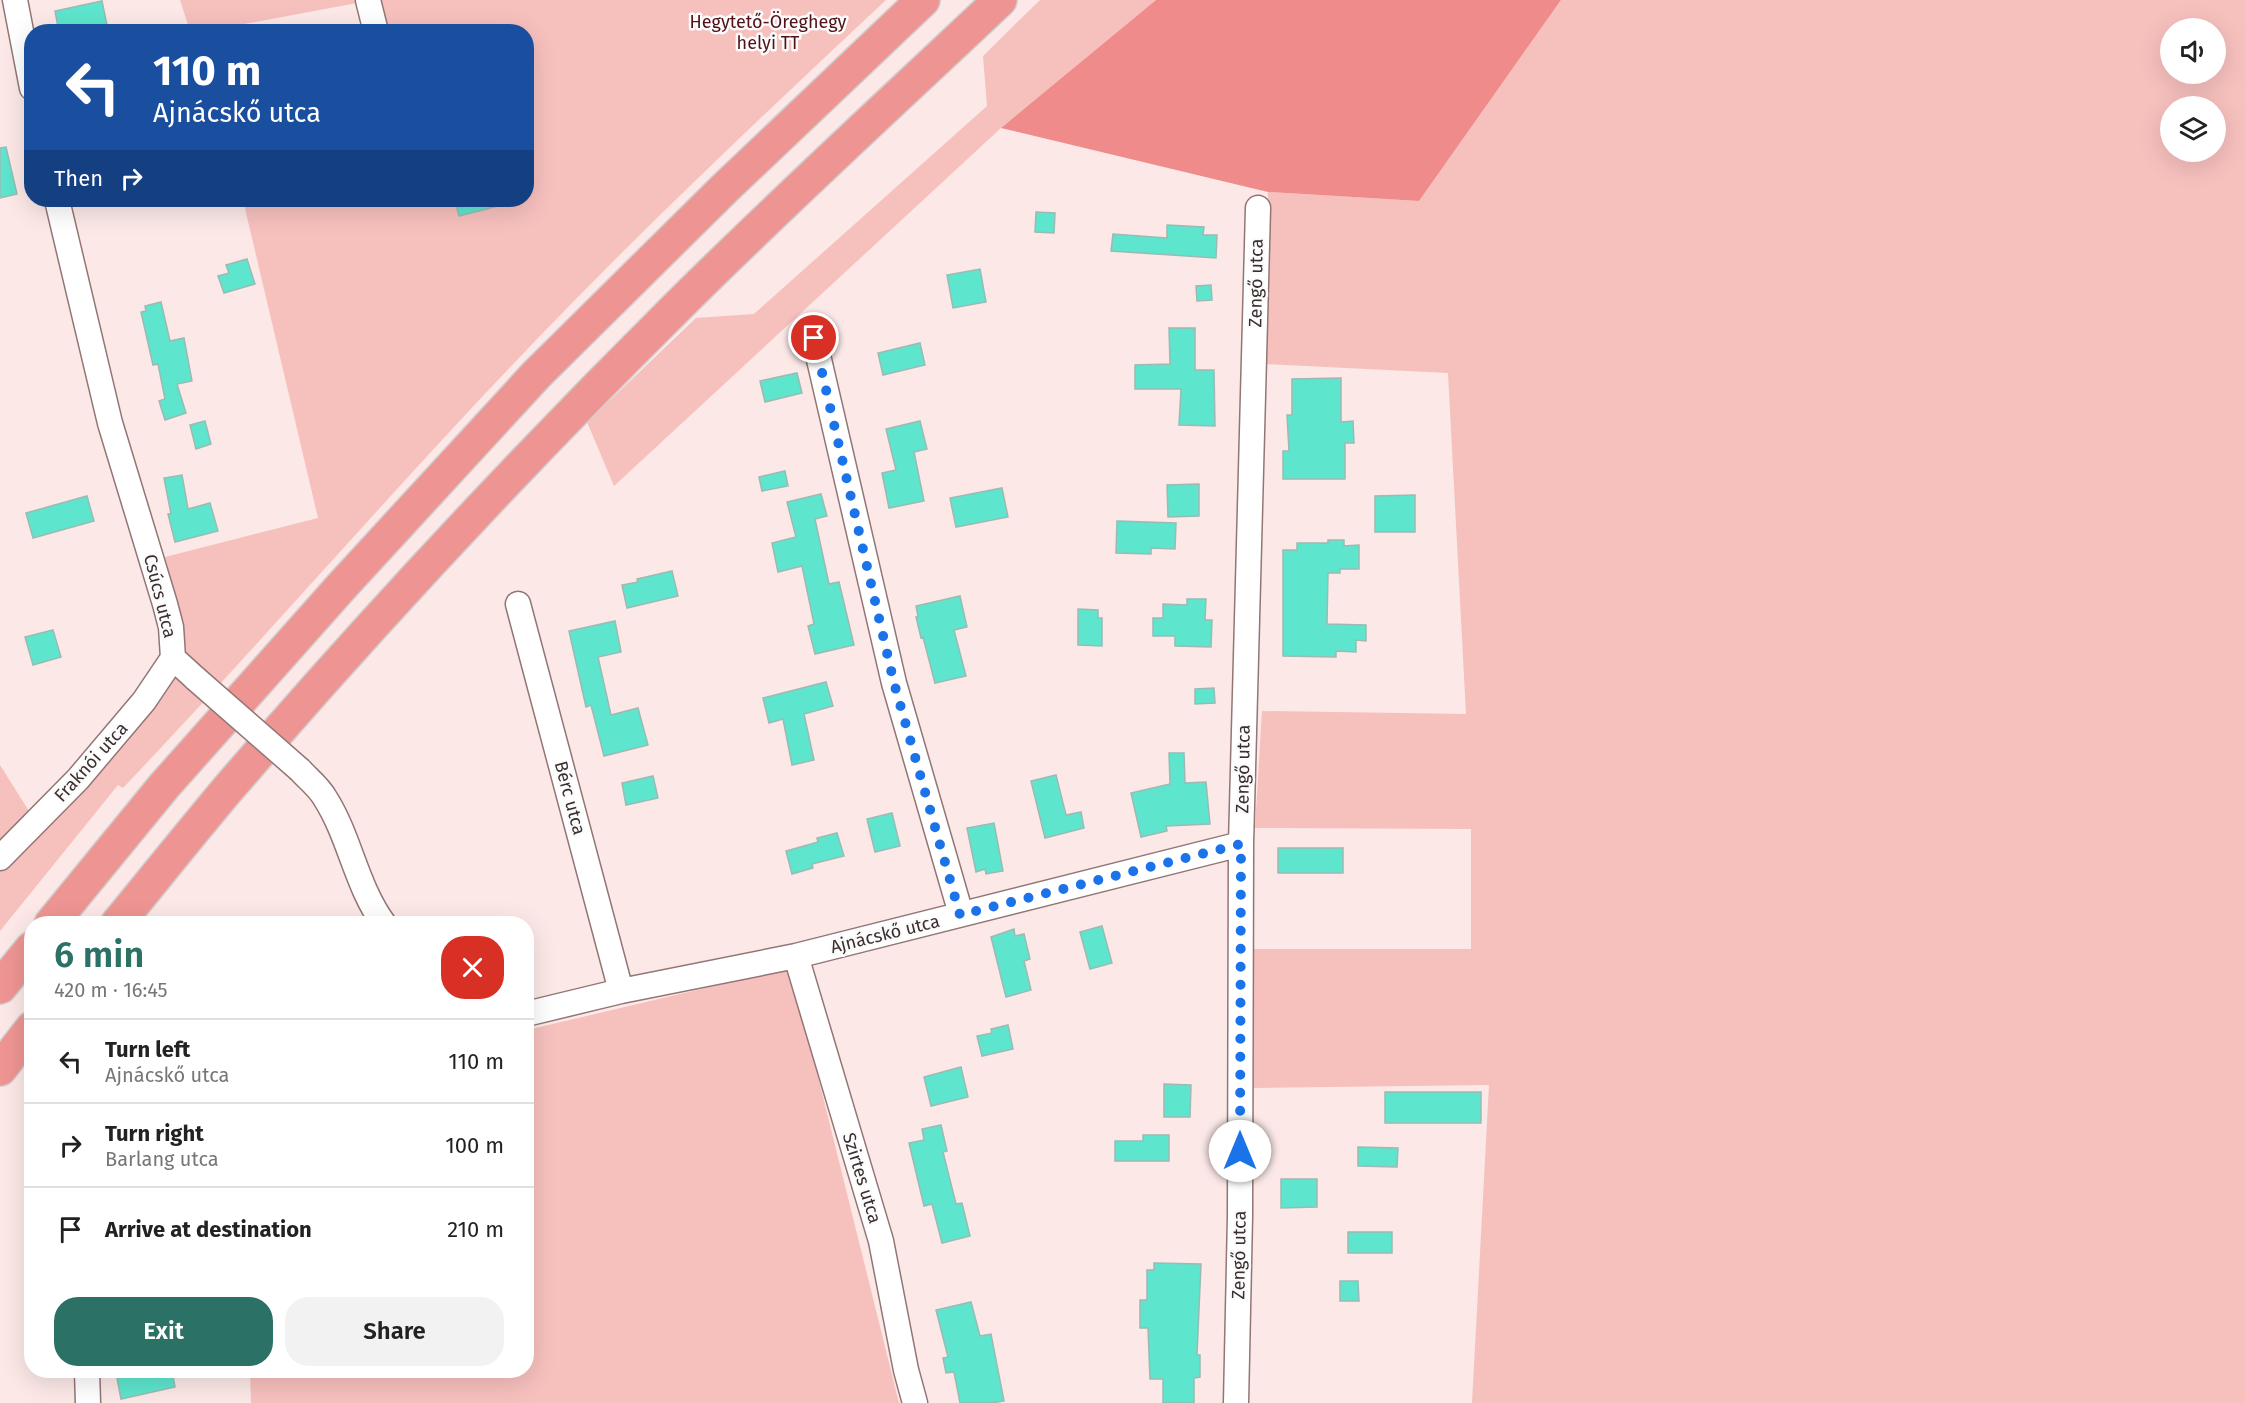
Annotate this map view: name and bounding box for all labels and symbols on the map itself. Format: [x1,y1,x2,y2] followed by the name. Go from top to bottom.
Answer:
[690,11,847,54] park label: Hegytető-Öreghegy helyi TT
[1244,238,1268,328] street label: Zengő utca
[788,312,839,363] pin
[139,552,181,640] street label: Csúcs utca
[50,718,132,806] street label: Fraknói utca
[1231,724,1255,814] street label: Zengő utca
[550,759,590,837] street label: Bérc utca
[828,910,942,958] street label: Ajnácskő utca
[1208,1119,1272,1183] position arrow
[838,1130,886,1226] street label: Szirtes utca
[1227,1210,1251,1300] street label: Zengő utca

